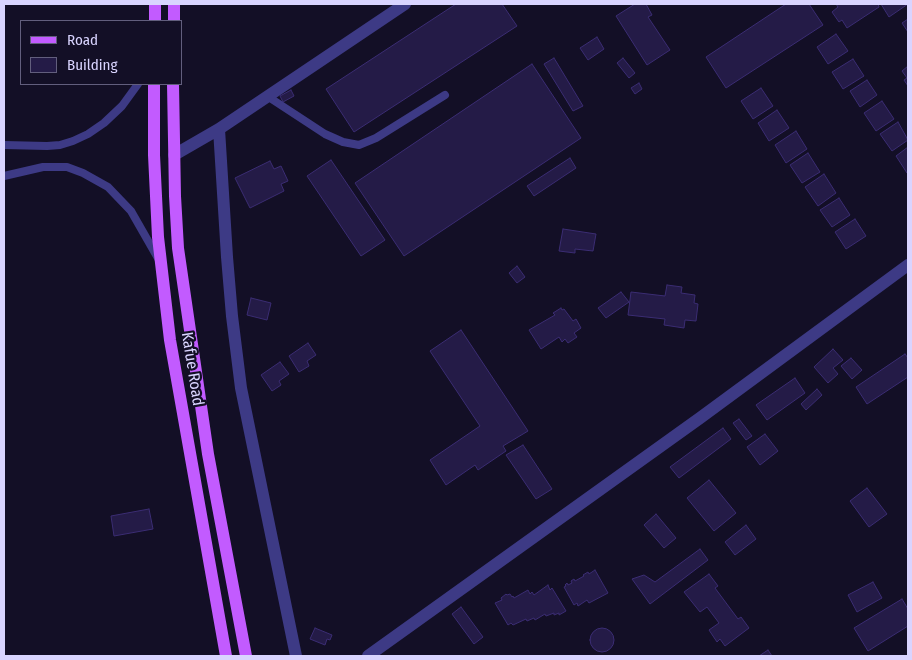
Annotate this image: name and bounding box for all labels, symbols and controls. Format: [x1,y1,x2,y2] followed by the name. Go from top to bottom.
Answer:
[20,20,182,85] legend
[67,31,98,49] text: Road
[67,56,118,74] text: Building
[177,331,207,407] street label: Kafue Road

